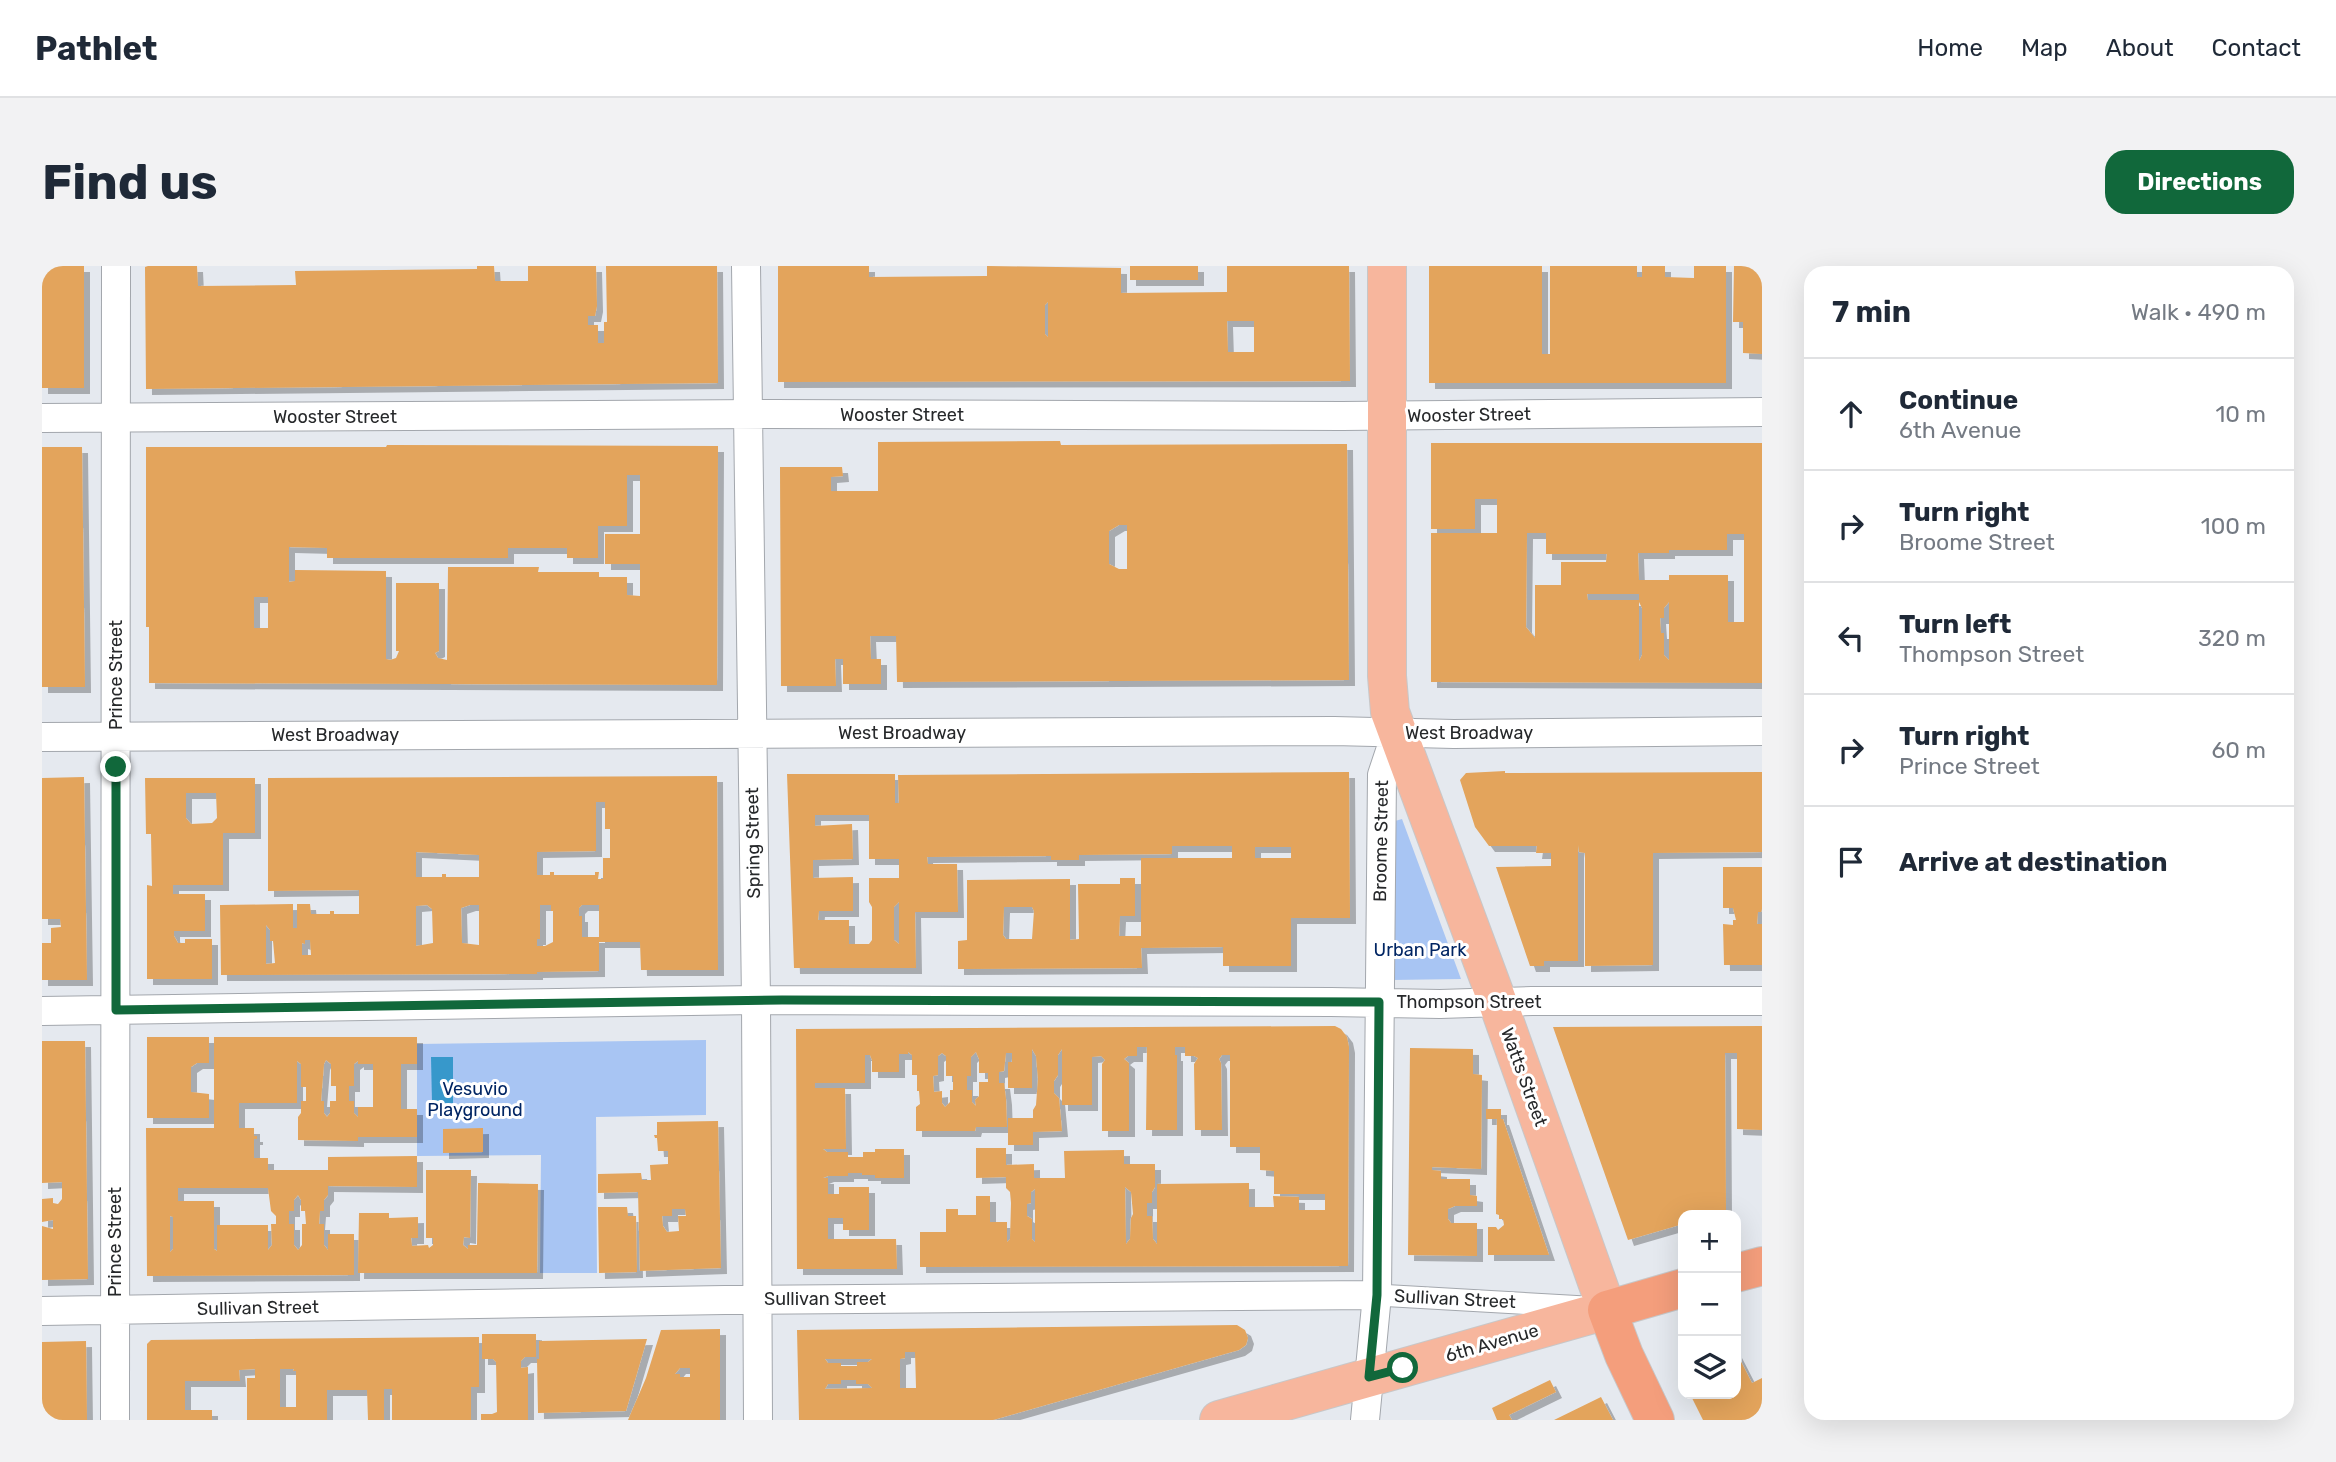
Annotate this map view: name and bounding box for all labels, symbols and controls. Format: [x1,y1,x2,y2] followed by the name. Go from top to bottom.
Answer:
[35,29,158,68] text: Pathlet
[1917,34,1983,62] text: Home
[2021,34,2068,62] text: Map
[2106,34,2174,62] text: About
[2212,34,2301,62] text: Contact
[2105,150,2294,214] button: Directions
[42,153,218,211] text: Find us
[1832,294,1911,330] text: 7 min
[2131,298,2266,326] text: Walk · 490 m
[1899,385,2018,416] text: Continue
[1832,395,1870,433] icon: ahead
[2215,400,2266,428] text: 10 m
[1407,403,1531,427] street label: Wooster Street
[840,404,964,426] street label: Wooster Street
[273,406,397,428] street label: Wooster Street
[1899,416,2021,444] text: 6th Avenue
[1899,497,2029,528] text: Turn right
[1832,507,1870,545] icon: right
[2201,512,2266,540] text: 100 m
[1899,528,2055,556] text: Broome Street
[1899,609,2011,640] text: Turn left
[1832,619,1870,657] icon: left
[105,620,127,730] street label: Prince Street
[2198,624,2266,652] text: 320 m
[1899,640,2084,668] text: Thompson Street
[1899,721,2029,752] text: Turn right
[838,722,966,744] street label: West Broadway
[1405,722,1533,744] street label: West Broadway
[271,724,399,746] street label: West Broadway
[1832,731,1870,769] icon: right
[2211,736,2266,764] text: 60 m
[100,751,131,782] route end
[1899,752,2040,780] text: Prince Street
[1369,780,1393,902] street label: Broome Street
[741,787,765,899] street label: Spring Street
[1832,843,1870,881] icon: arrive
[1899,847,2167,878] text: Arrive at destination
[1374,939,1467,961] park label: Urban Park
[1397,991,1541,1013] street label: Thompson Street
[1496,1025,1552,1129] street label: Watts Street
[427,1078,523,1121] park label: Vesuvio Playground
[104,1187,126,1297] street label: Prince Street
[1678,1210,1741,1399] map controls
[1678,1210,1741,1273] button: +
[1678,1273,1741,1336] button: −
[1393,1285,1517,1313] street label: Sullivan Street
[764,1288,886,1310] street label: Sullivan Street
[197,1296,319,1320] street label: Sullivan Street
[1443,1319,1541,1367] street label: 6th Avenue
[1678,1336,1741,1399] button: layers
[1387,1352,1418,1383] route start

